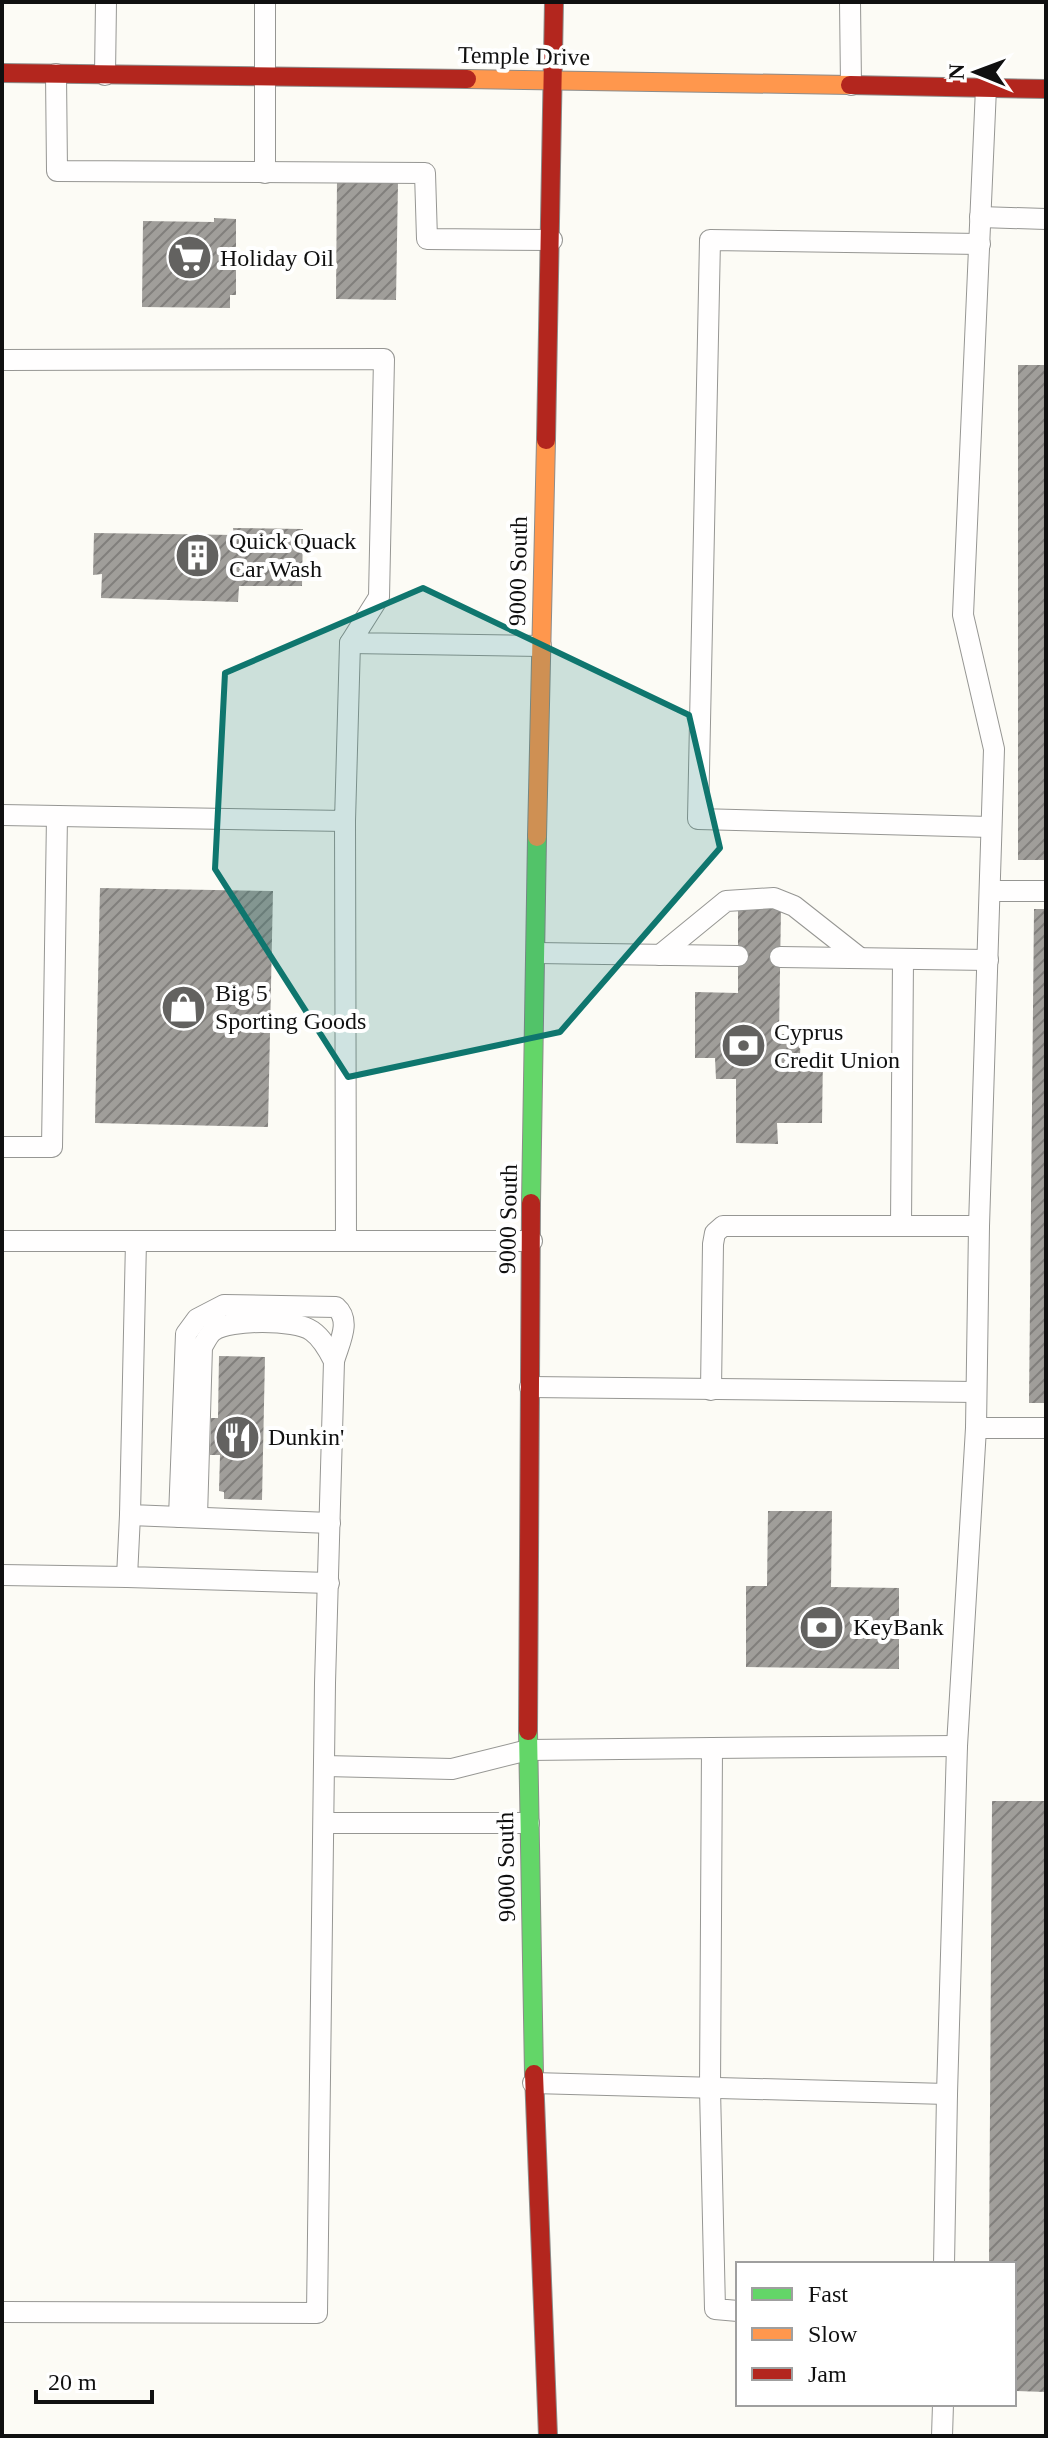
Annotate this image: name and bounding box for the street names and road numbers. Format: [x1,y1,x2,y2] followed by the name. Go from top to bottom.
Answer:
[458,42,590,70] street label: Temple Drive
[504,516,532,626] street label: 9000 South
[494,1164,522,1274] street label: 9000 South
[492,1812,520,1922] street label: 9000 South

